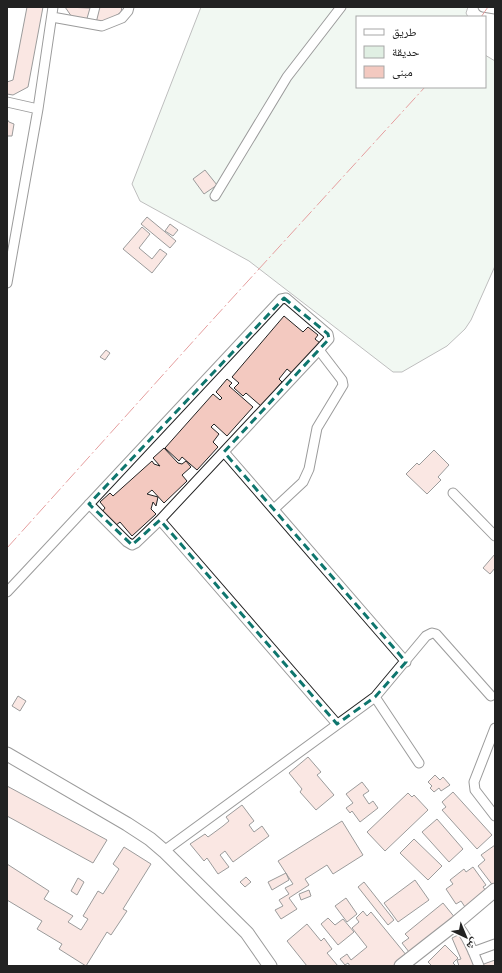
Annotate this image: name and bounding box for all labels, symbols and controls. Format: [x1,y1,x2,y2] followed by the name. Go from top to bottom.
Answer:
[356,16,486,88] legend
[392,24,417,39] text: طريق
[392,44,420,59] text: حديقة
[392,64,413,79] text: مبنى
[446,917,486,957] north arrow
[463,934,482,954] text: ش

